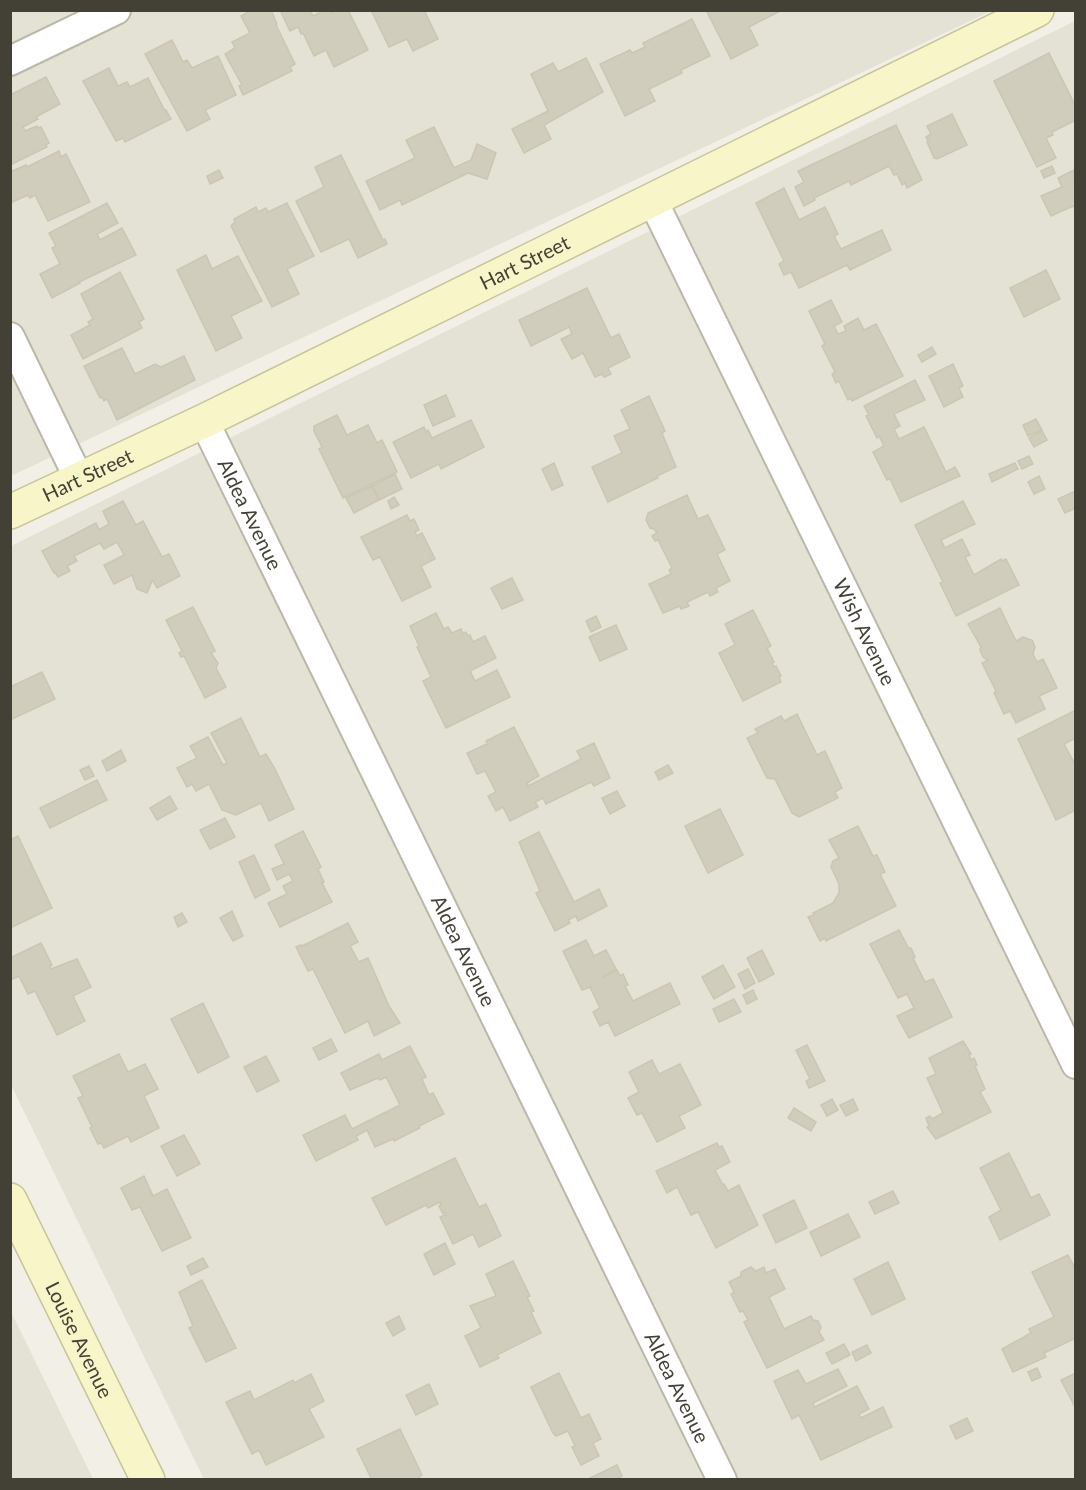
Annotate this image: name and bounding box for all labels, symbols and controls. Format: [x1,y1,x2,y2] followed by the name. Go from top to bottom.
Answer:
[475,230,573,294] street label: Hart Street
[38,443,137,506] street label: Hart Street
[213,455,288,573] street label: Aldea Avenue
[829,574,901,689] street label: Wish Avenue
[427,891,501,1010] street label: Aldea Avenue
[41,1277,119,1402] street label: Louise Avenue
[640,1328,715,1447] street label: Aldea Avenue

